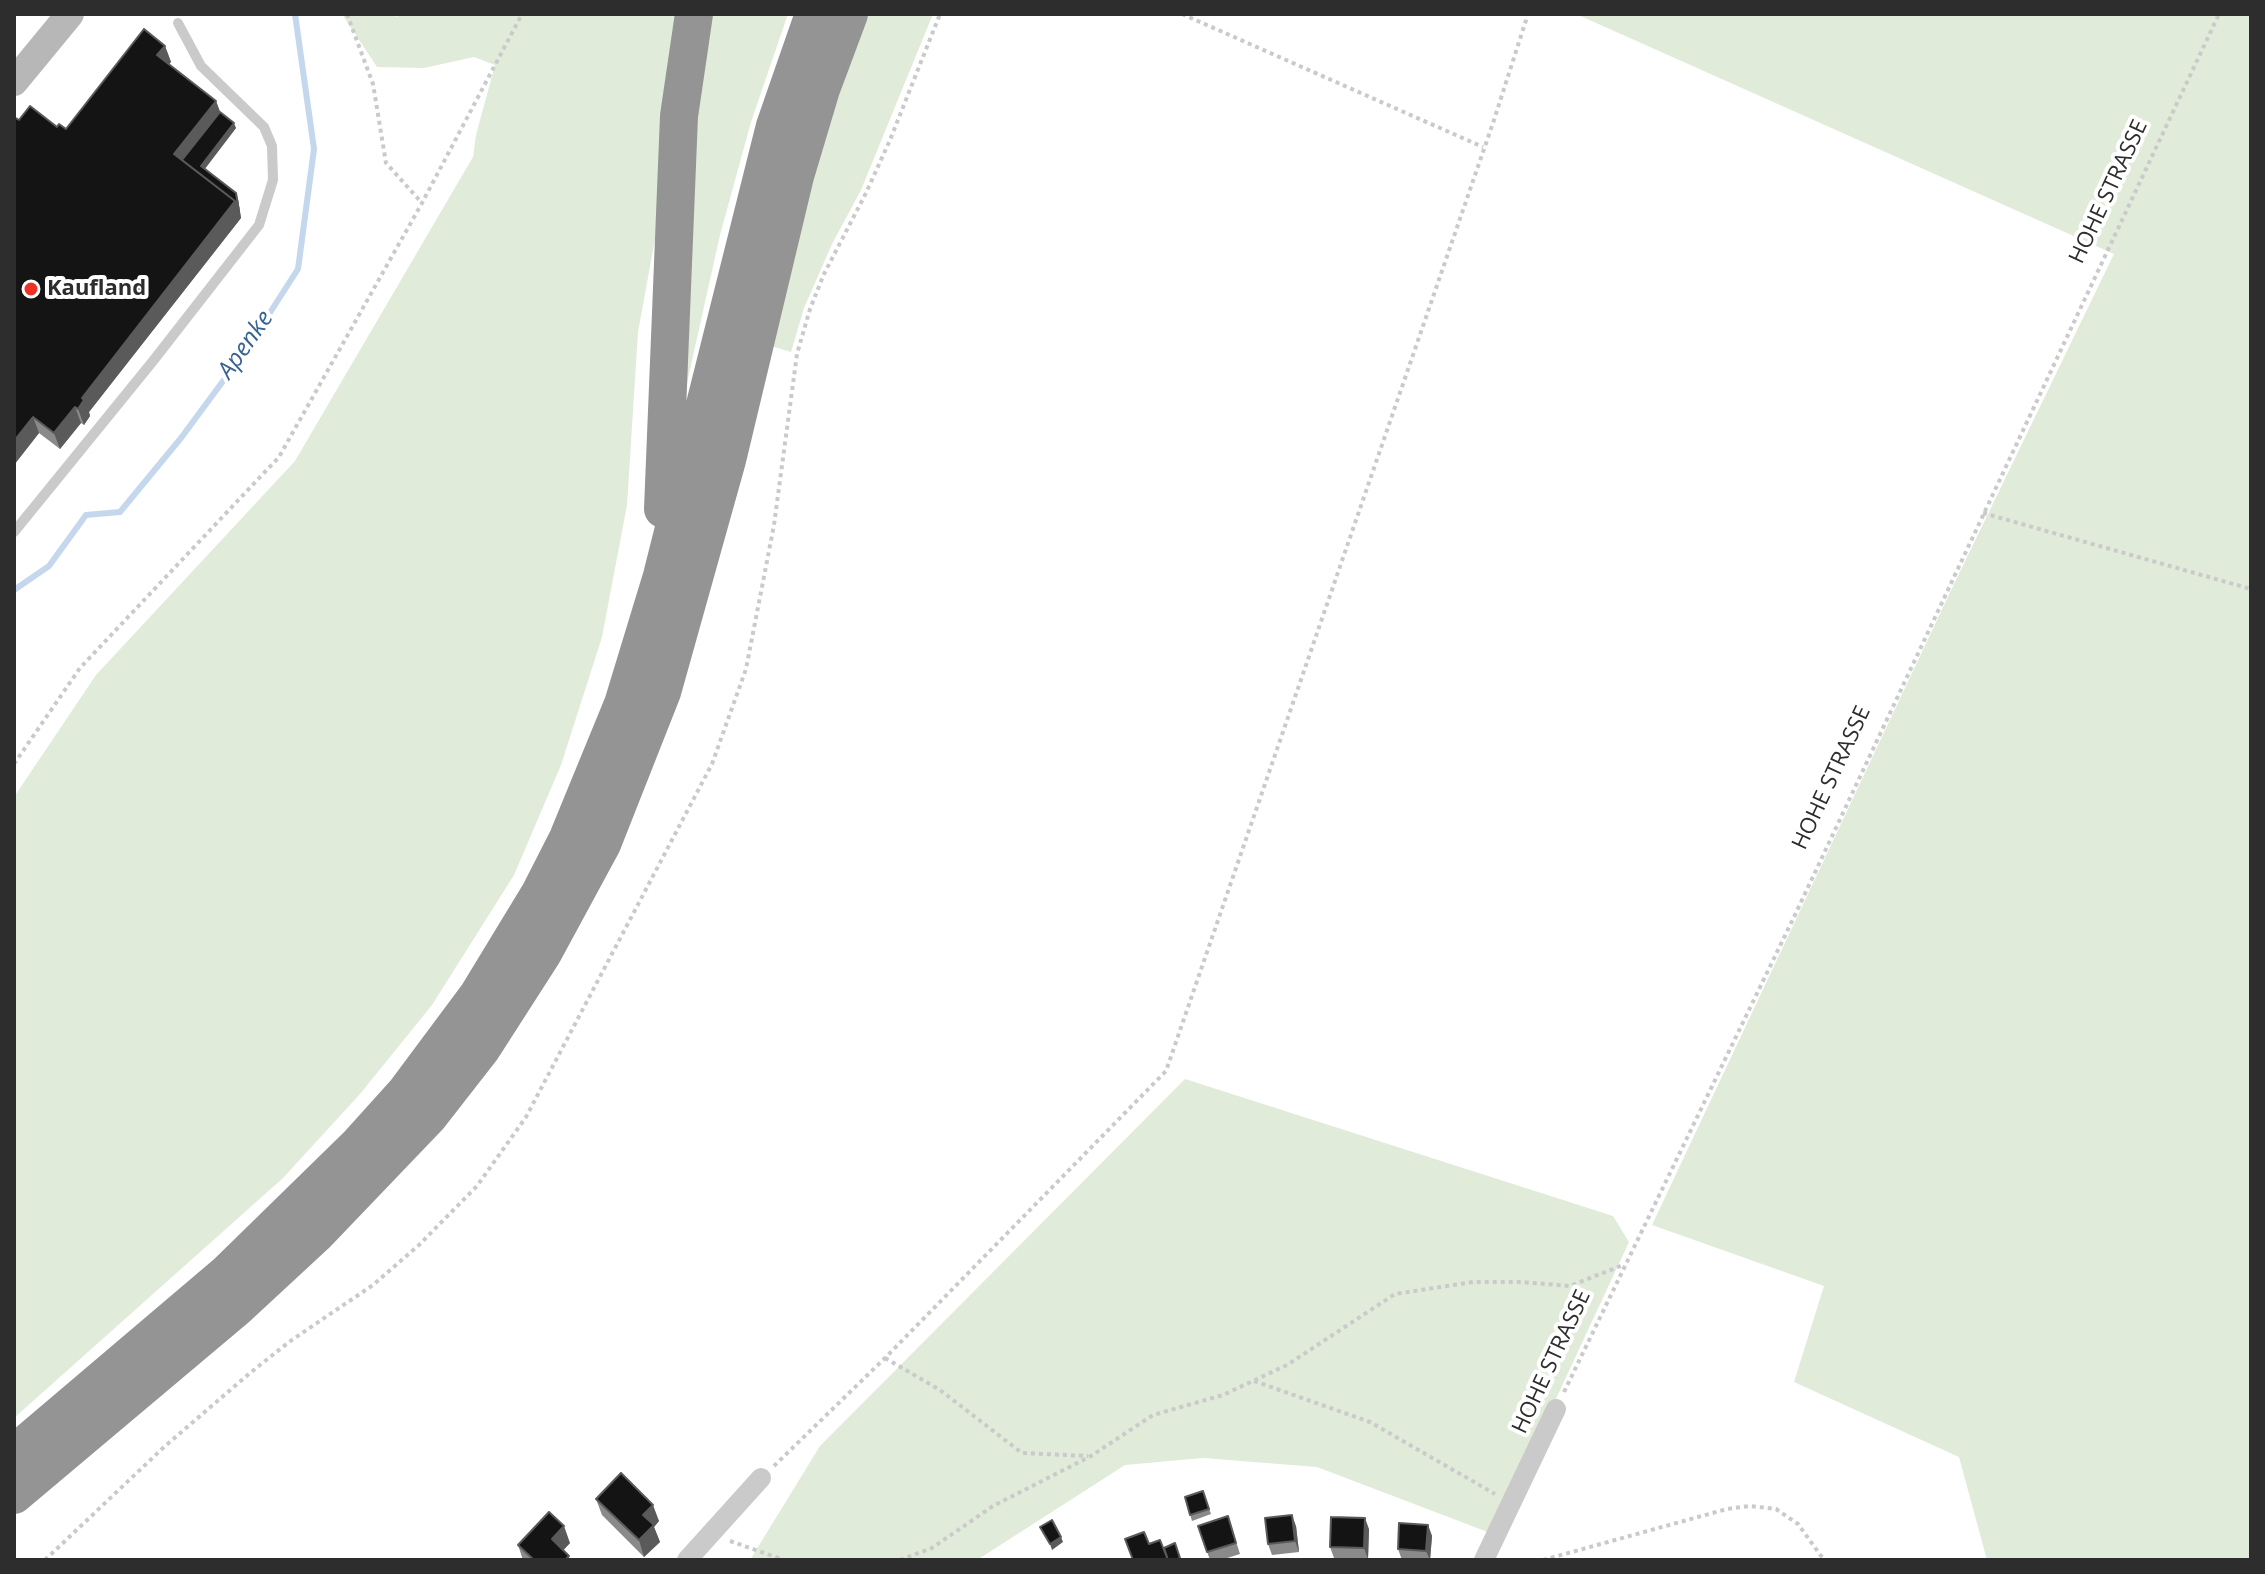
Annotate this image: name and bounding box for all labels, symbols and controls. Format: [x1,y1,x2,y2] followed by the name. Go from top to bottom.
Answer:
[2064,116,2154,268] street label: HOHE STRASSE
[47,276,146,302] place label: Kaufland
[22,280,40,298] marker: Kaufland
[212,305,280,385] water label: Apenke
[1787,702,1877,854] street label: HOHE STRASSE
[1507,1286,1597,1438] street label: HOHE STRASSE

